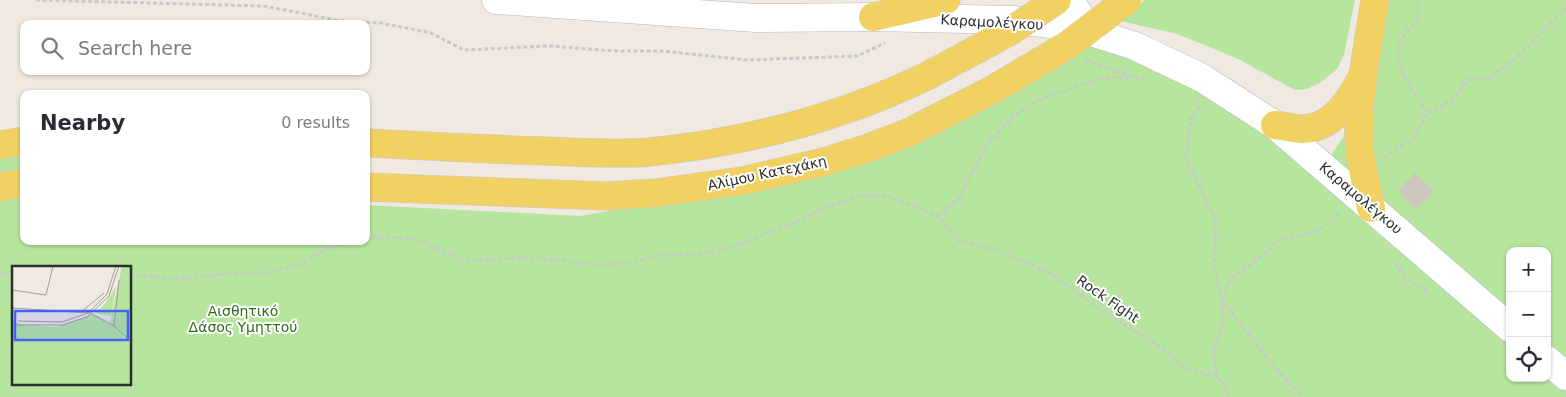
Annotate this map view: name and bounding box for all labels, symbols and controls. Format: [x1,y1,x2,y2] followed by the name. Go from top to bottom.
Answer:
[940,11,1044,33] street label: Καραμολέγκου
[20,20,370,75] search box
[38,34,66,62] icon: search
[78,37,192,59] text: Search here
[40,111,125,135] text: Nearby
[281,113,350,132] text: 0 results
[706,153,828,193] street label: Αλίμου Κατεχάκη
[1316,159,1406,237] street label: Καραμολέγκου
[1506,247,1551,382] map controls
[1506,247,1551,292] button: +
[12,266,131,384] inset map
[1074,272,1143,327] street label: Rock Fight
[1506,292,1551,337] button: −
[189,303,297,335] park label: Αισθητικό Δάσος Υμηττού
[1506,337,1551,382] button: locate

